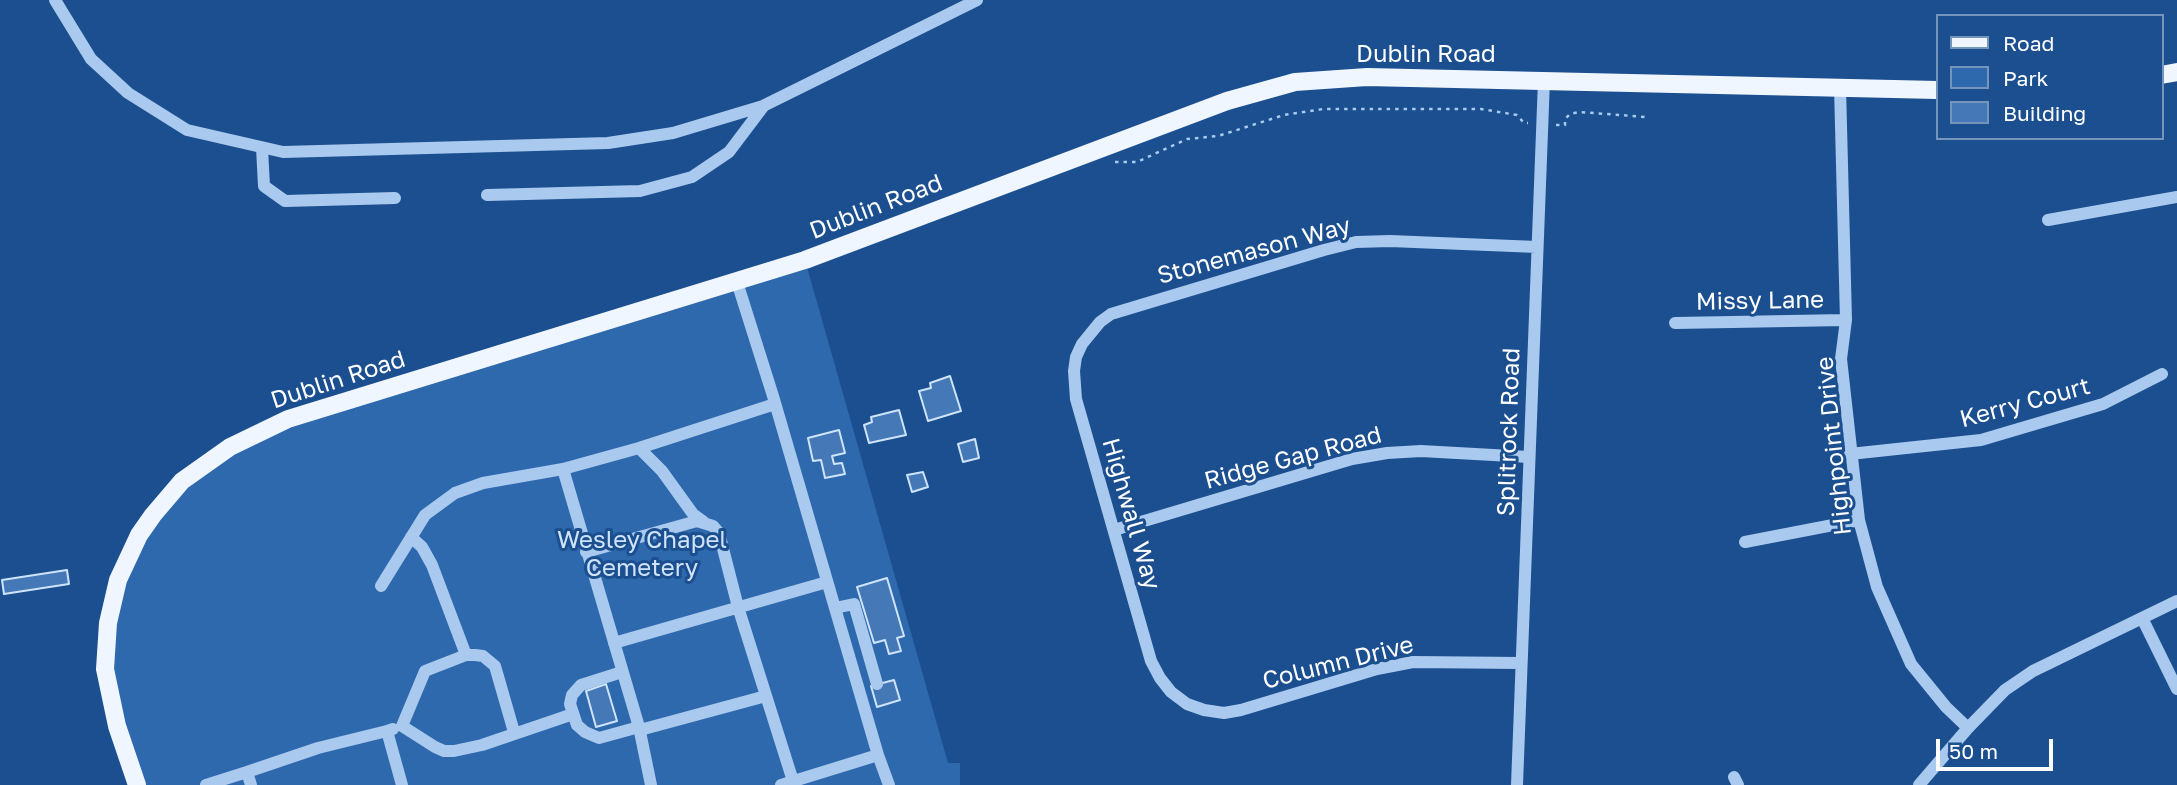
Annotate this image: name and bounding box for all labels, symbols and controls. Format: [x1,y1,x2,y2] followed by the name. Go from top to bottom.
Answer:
[1936,14,2163,140] legend
[2003,30,2054,56] text: Road
[1356,40,1496,68] street label: Dublin Road
[2003,65,2048,91] text: Park
[2003,100,2086,126] text: Building
[806,169,946,245] street label: Dublin Road
[1154,211,1354,291] street label: Stonemason Way
[1696,285,1824,317] street label: Missy Lane
[267,345,409,415] street label: Dublin Road
[1492,347,1526,517] street label: Splitrock Road
[1810,355,1858,537] street label: Highpoint Drive
[1957,372,2093,434] street label: Kerry Court
[1201,421,1385,495] street label: Ridge Gap Road
[1096,435,1166,593] street label: Highwall Way
[557,526,727,582] park label: Wesley Chapel Cemetery
[1260,630,1416,696] street label: Column Drive
[1939,726,2056,770] scale bar
[1949,738,1998,764] text: 50 m

